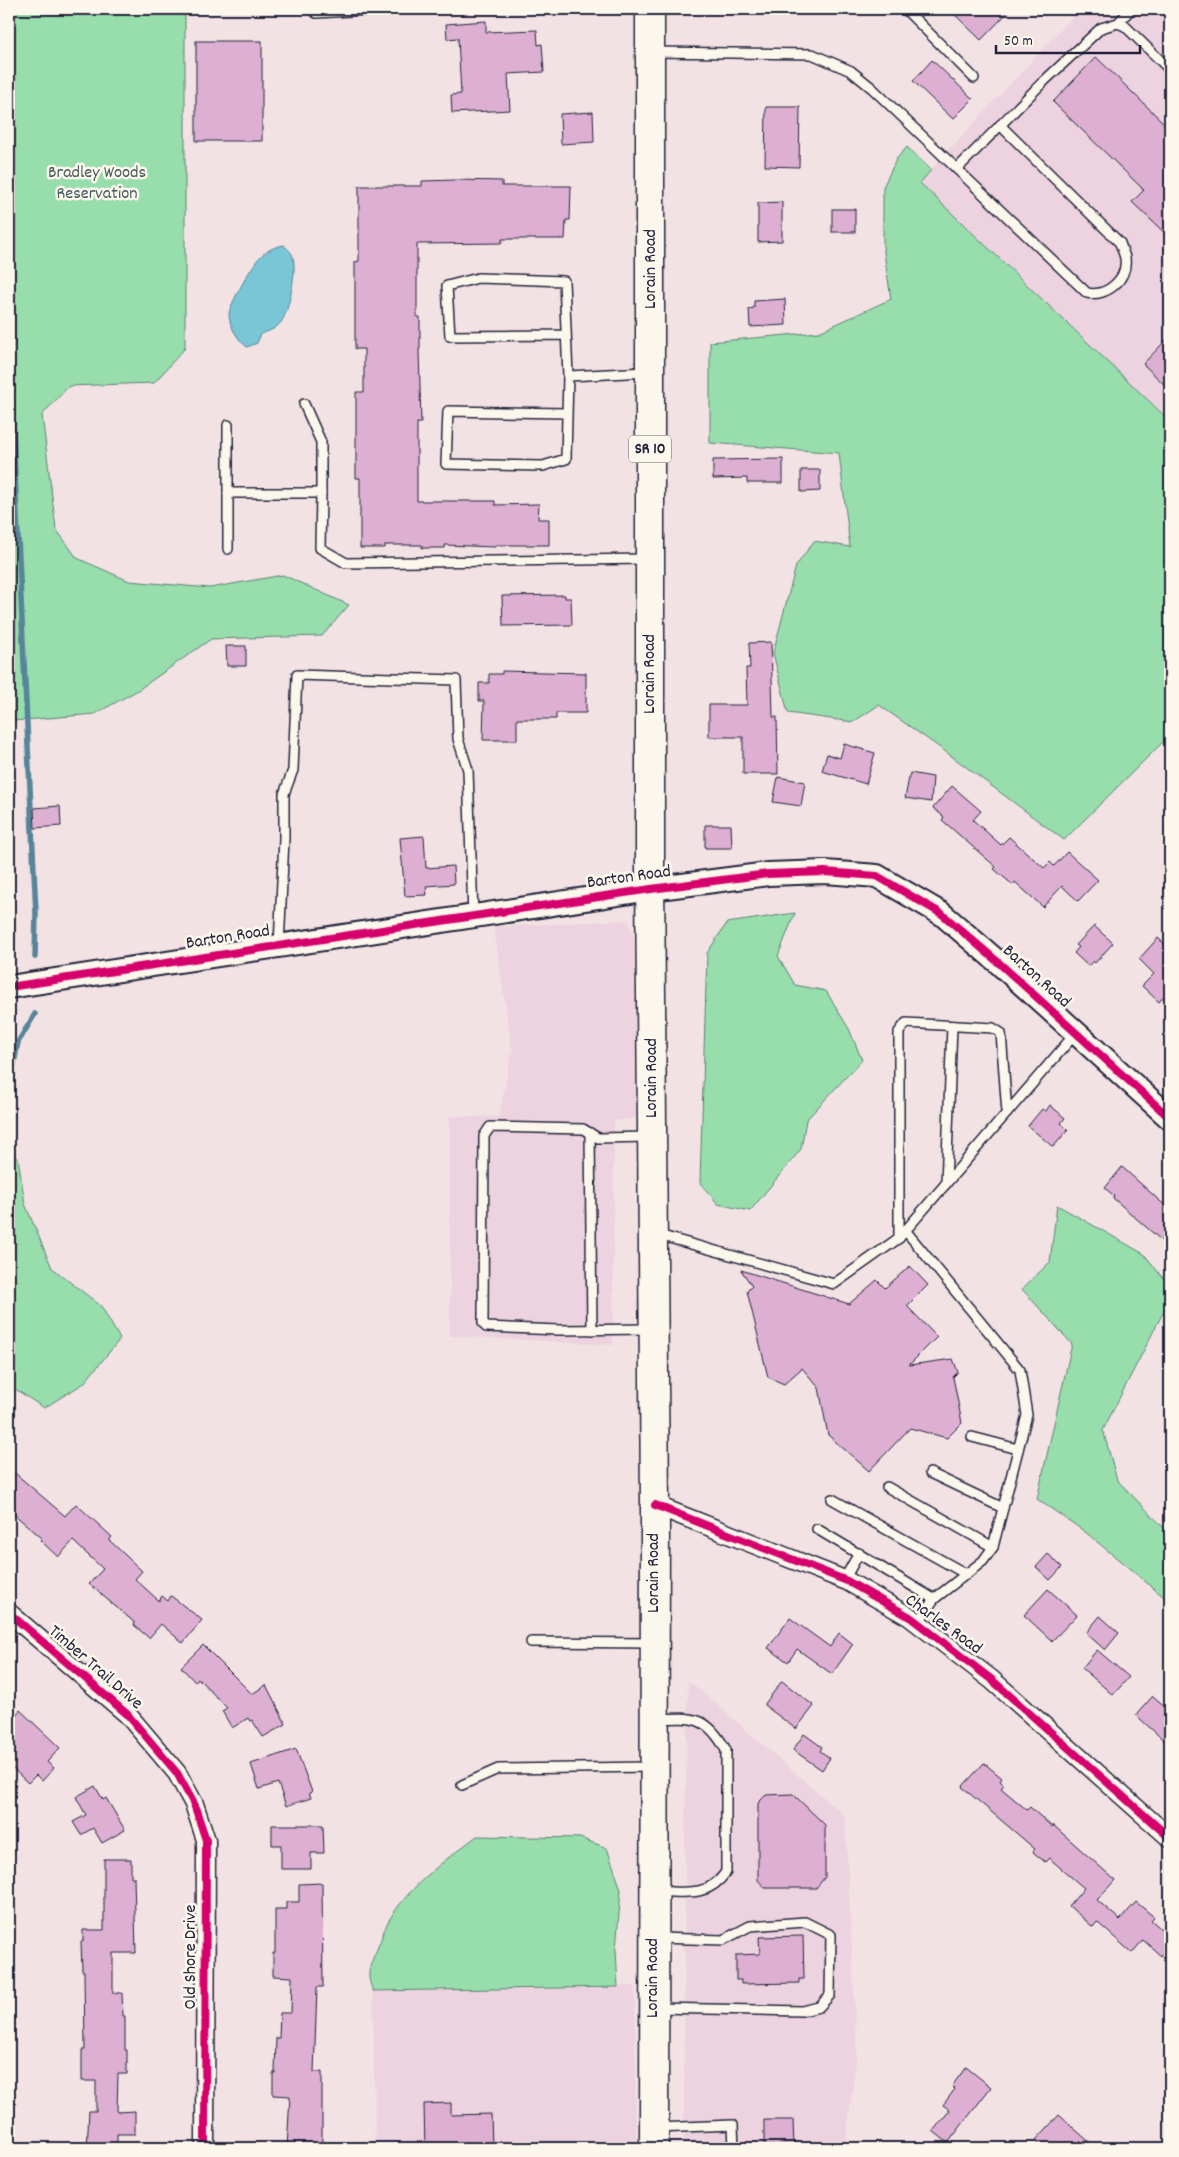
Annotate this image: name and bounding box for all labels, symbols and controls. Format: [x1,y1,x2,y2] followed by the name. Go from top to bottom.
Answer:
[996,22,1140,54] scale bar
[1004,31,1033,53] text: 50 m
[48,161,146,207] park label: Bradley Woods Reservation
[639,229,664,309] street label: Lorain Road
[629,436,671,462] road number: SR 10
[638,634,663,714] street label: Lorain Road
[585,860,673,896] street label: Barton Road
[184,919,272,957] street label: Barton Road
[996,939,1076,1015] street label: Barton Road
[640,1038,665,1118] street label: Lorain Road
[642,1533,667,1613] street label: Lorain Road
[899,1588,987,1662] street label: Charles Road
[42,1620,148,1716] street label: Timber Trail Drive
[179,1905,204,2009] street label: Old Shore Drive
[641,1938,666,2018] street label: Lorain Road

